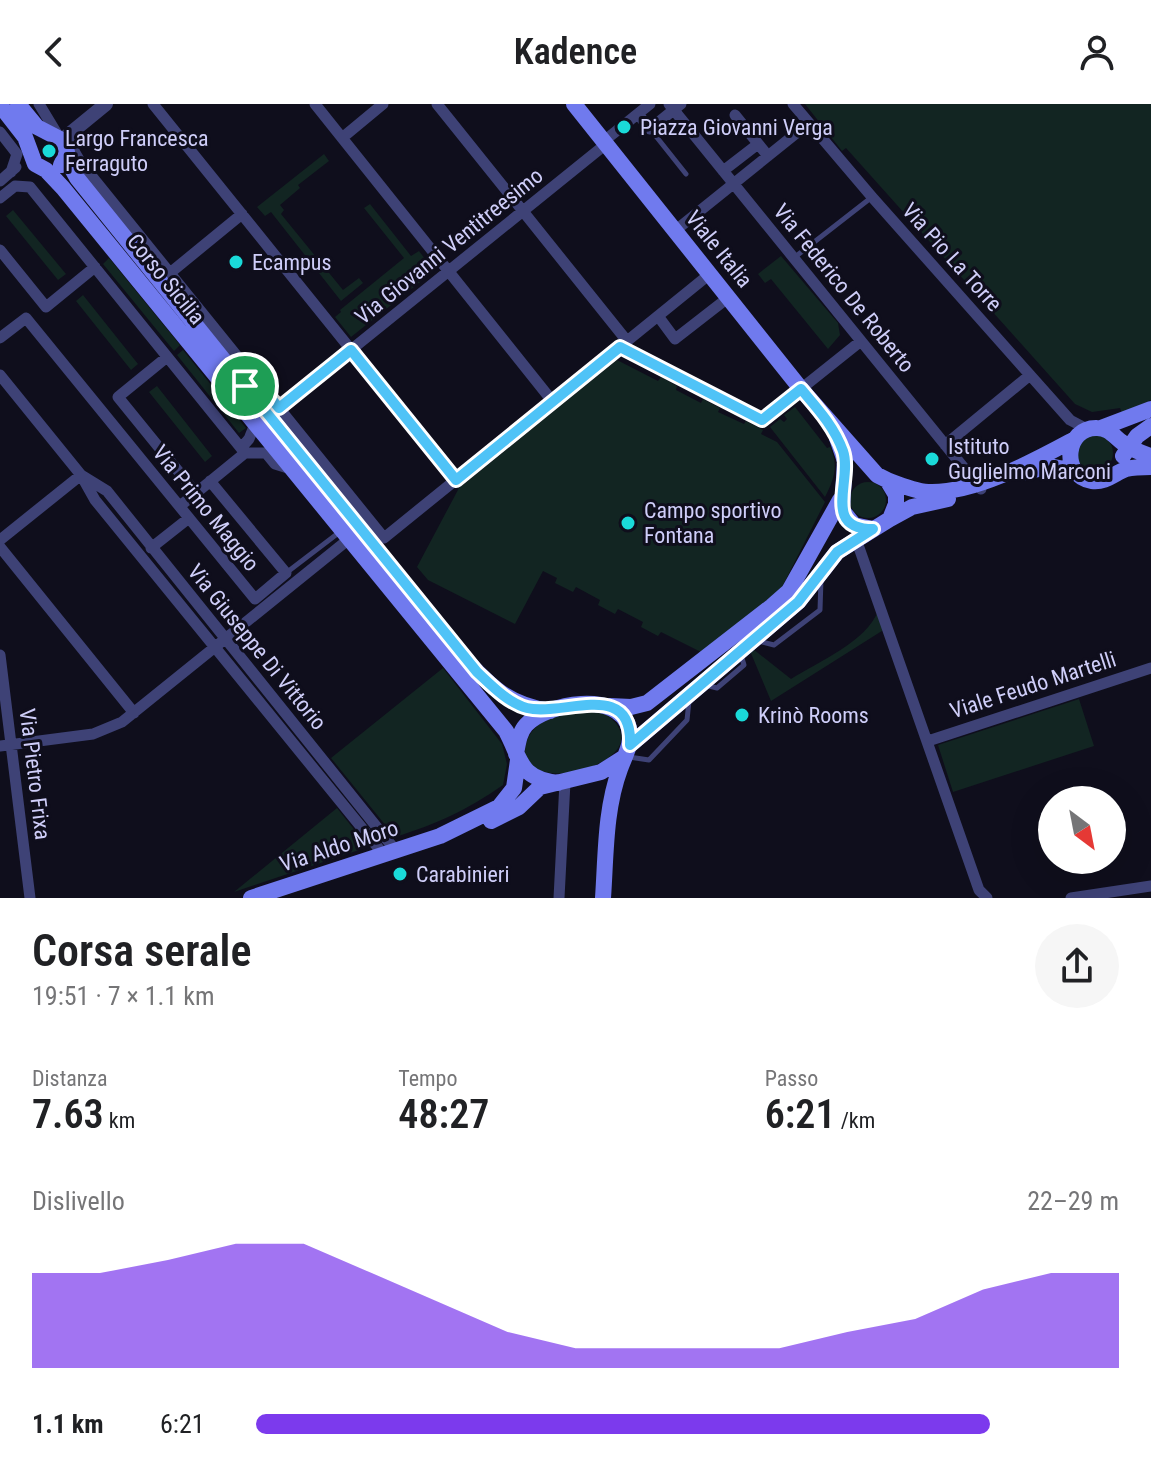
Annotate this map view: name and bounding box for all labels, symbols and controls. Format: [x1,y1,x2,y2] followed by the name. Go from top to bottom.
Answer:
[32,30,76,74] icon: back
[1075,30,1119,74] icon: person
[514,31,637,73] text: Kadence
[640,115,833,140] place label: Piazza Giovanni Verga
[615,118,633,136] marker: Piazza Giovanni Verga
[65,126,208,176] place label: Largo Francesca Ferraguto
[40,142,58,160] marker: Largo Francesca Ferraguto
[350,163,548,329] street label: Via Giovanni Ventitreesimo
[897,198,1007,316] street label: Via Pio La Torre
[768,199,920,377] street label: Via Federico De Roberto
[680,206,758,292] street label: Viale Italia
[122,229,210,329] street label: Corso Sicilia
[252,250,332,275] place label: Ecampus
[227,253,245,271] marker: Ecampus
[211,352,279,420] pin
[223,364,267,408] icon: arrive
[948,434,1111,484] place label: Istituto Guglielmo Marconi
[148,440,264,576] street label: Via Primo Maggio
[923,450,941,468] marker: Istituto Guglielmo Marconi
[644,498,782,548] place label: Campo sportivo Fontana
[619,514,637,532] marker: Campo sportivo Fontana
[183,559,331,735] street label: Via Giuseppe Di Vittorio
[947,646,1119,724] street label: Viale Feudo Martelli
[758,703,869,728] place label: Krinò Rooms
[733,706,751,724] marker: Krinò Rooms
[15,707,55,841] street label: Via Pietro Frixa
[1038,786,1126,874] north arrow
[1038,786,1126,874] map controls
[277,815,401,877] street label: Via Aldo Moro
[416,862,510,887] place label: Carabinieri
[391,865,409,883] marker: Carabinieri
[1035,924,1119,1008] button: share
[32,925,251,977] text: Corsa serale
[32,981,214,1011] text: 19:51 · 7 × 1.1 km
[32,1066,108,1091] text: Distanza
[398,1066,458,1091] text: Tempo
[765,1066,818,1091] text: Passo
[32,1091,104,1138] text: 7.63
[398,1091,489,1138] text: 48:27
[765,1091,836,1138] text: 6:21
[104,1108,135,1133] text: km
[836,1108,875,1133] text: /km
[32,1186,125,1216] text: Dislivello
[1027,1186,1119,1216] text: 22–29 m
[32,1409,104,1439] text: 1.1 km
[160,1409,205,1439] text: 6:21

